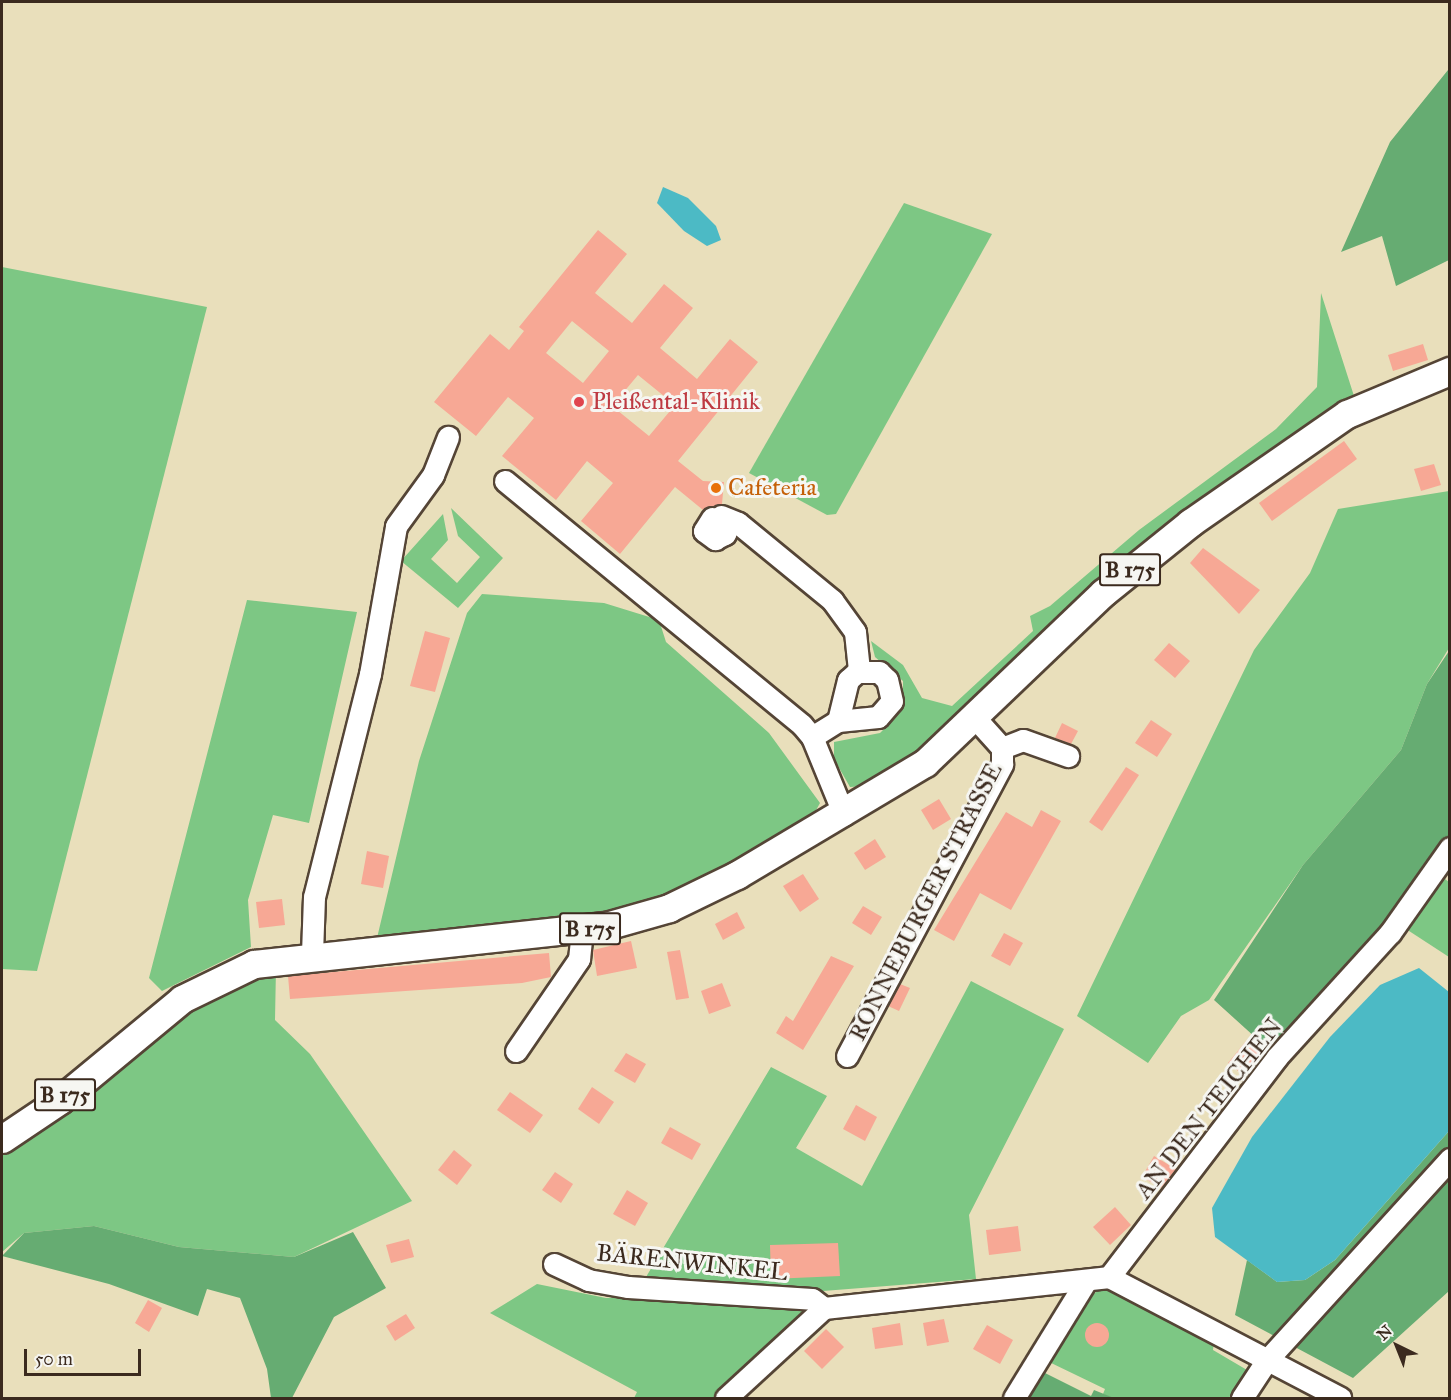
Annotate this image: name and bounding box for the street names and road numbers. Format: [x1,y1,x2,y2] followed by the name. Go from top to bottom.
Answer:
[1098,551,1162,589] road number: B 175
[843,758,1009,1046] street label: RONNEBURGER STRASSE
[558,910,622,948] road number: B 175
[1130,1013,1288,1205] street label: AN DEN TEICHEN
[34,1076,97,1114] road number: B 175
[595,1239,789,1287] street label: BÄRENWINKEL

